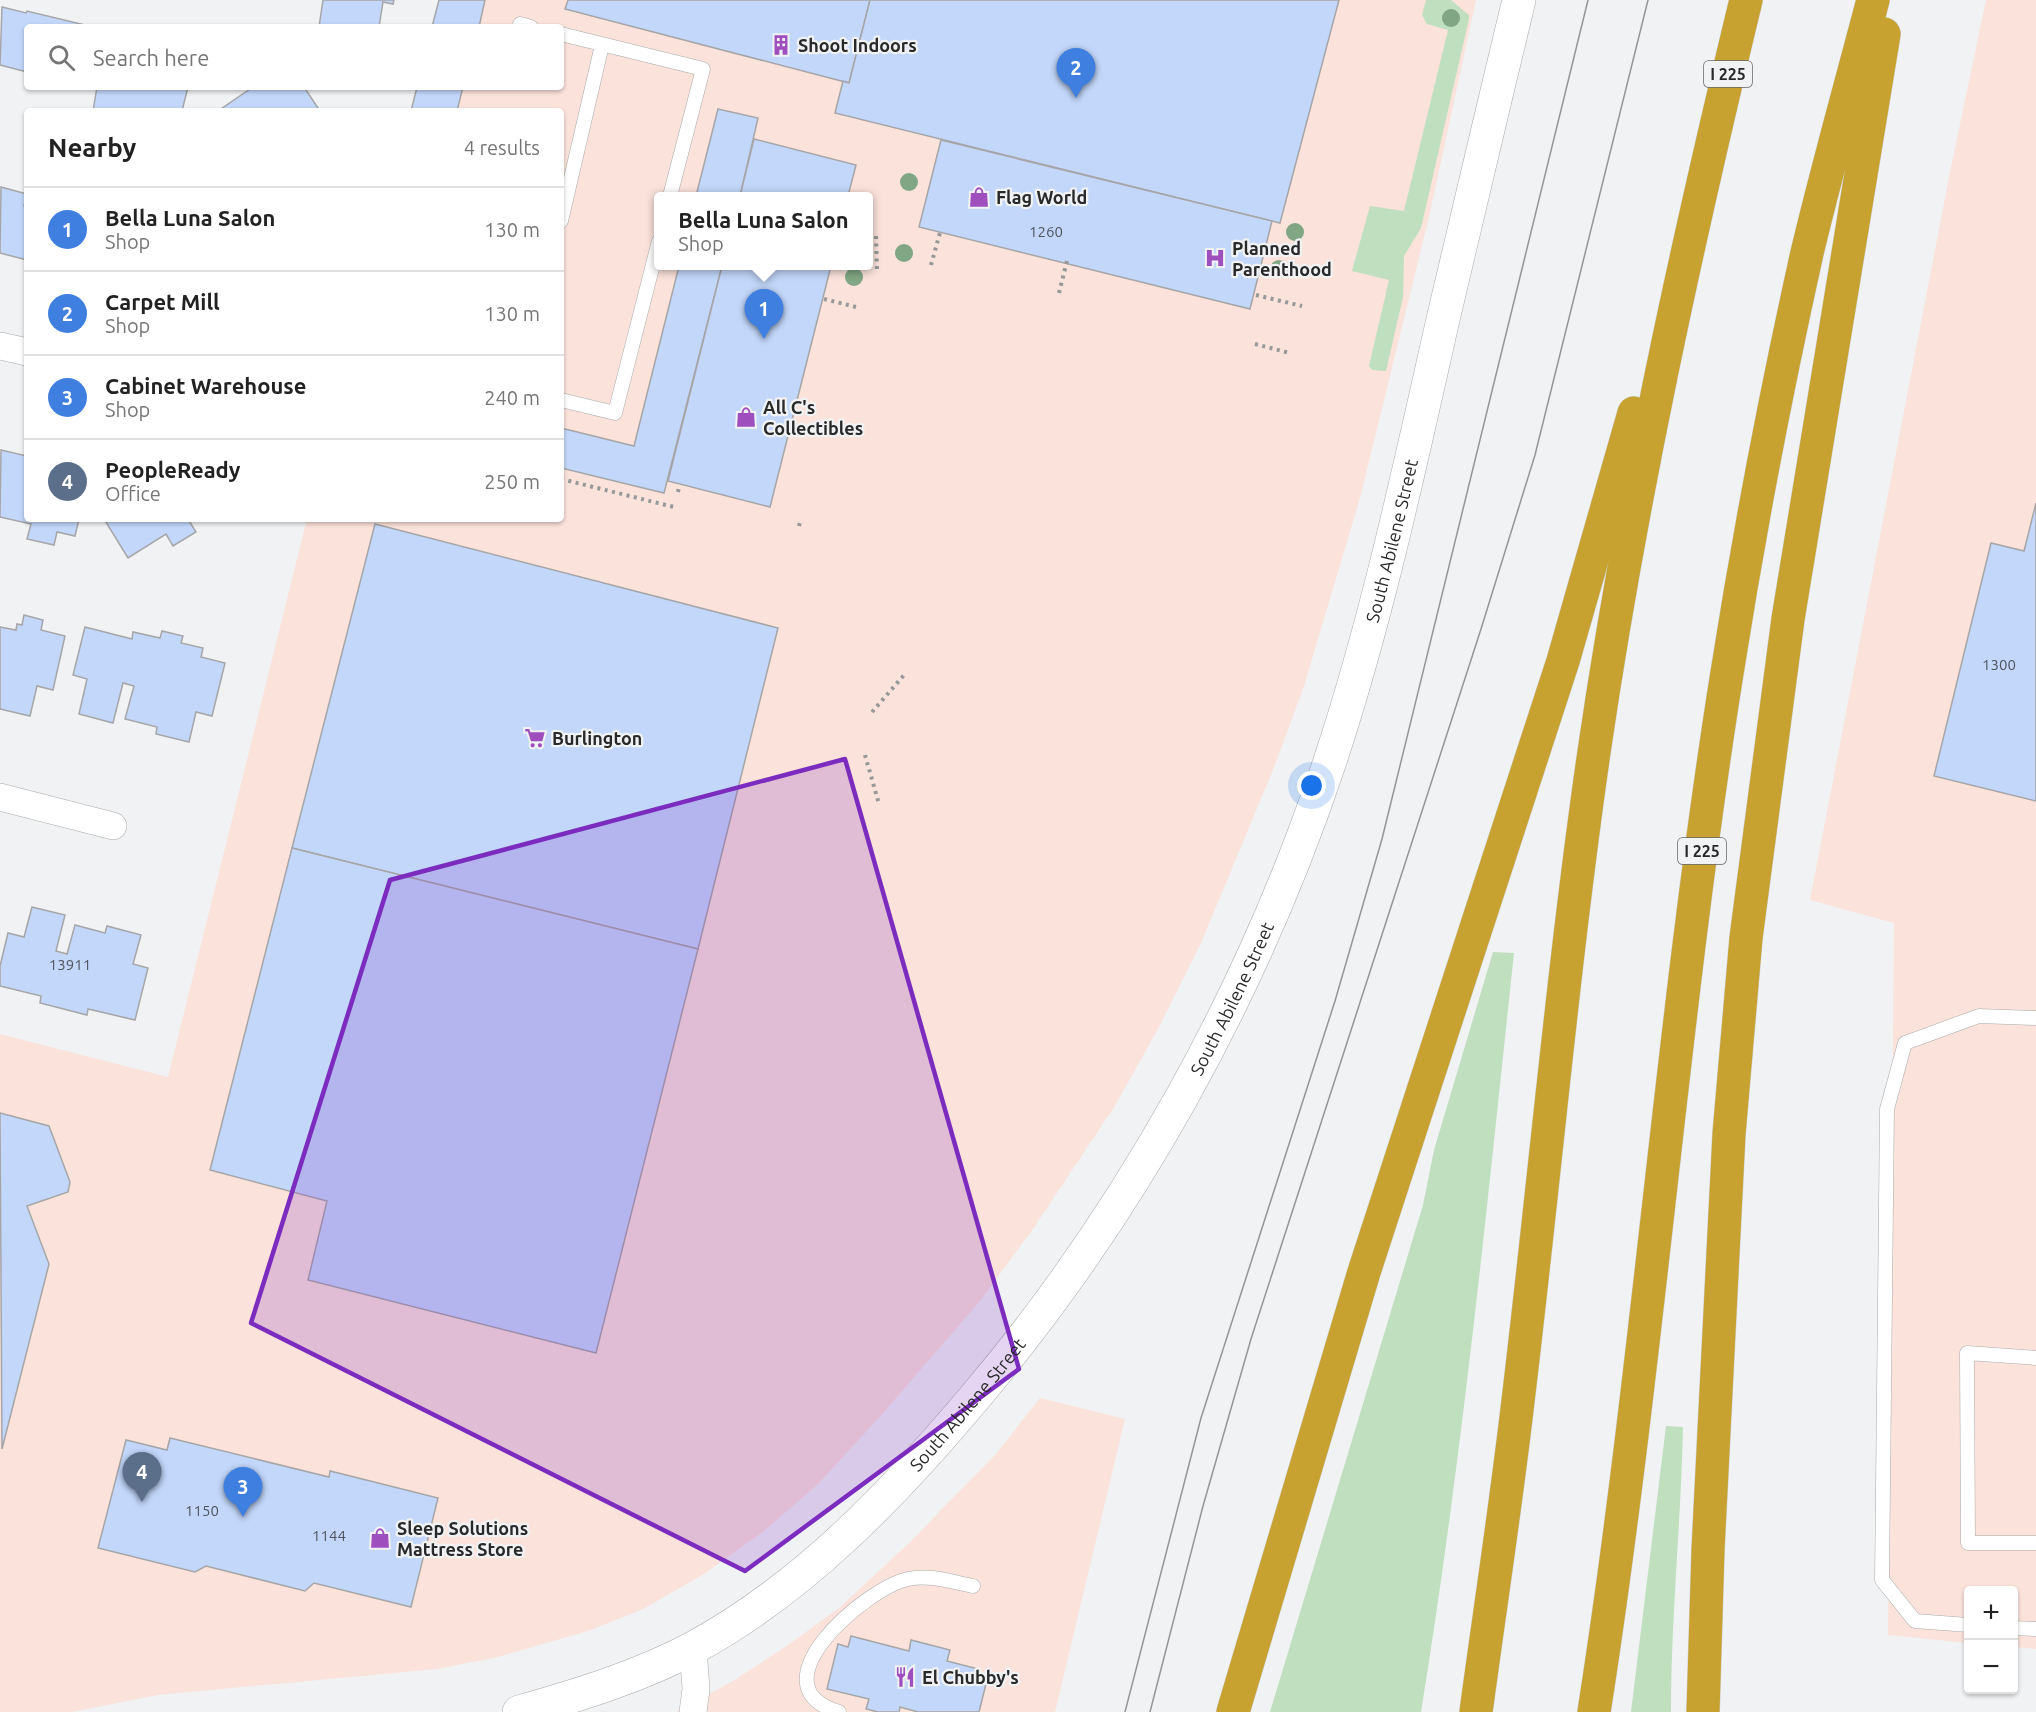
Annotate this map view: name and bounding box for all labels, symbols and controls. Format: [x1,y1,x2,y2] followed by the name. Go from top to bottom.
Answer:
[24,24,564,90] search box
[769,33,793,57] building icon: Shoot Indoors
[798,35,917,55] place label: Shoot Indoors
[45,41,78,74] icon: search
[93,45,209,70] text: Search here
[1056,48,1096,98] pin: 2
[1704,61,1752,87] road number: I 225
[48,133,136,162] text: Nearby
[464,136,540,159] text: 4 results
[967,185,991,209] shop icon: Flag World
[996,187,1087,207] place label: Flag World
[654,192,873,270] popup
[105,205,275,230] text: Bella Luna Salon
[678,207,849,232] text: Bella Luna Salon
[62,218,73,241] text: 1
[484,218,540,241] text: 130 m
[1029,223,1063,240] house number: 1260
[105,230,150,253] text: Shop
[678,232,724,255] text: Shop
[1232,238,1332,279] place label: Planned Parenthood
[1203,246,1227,270] hospital icon: Planned Parenthood
[105,289,220,314] text: Carpet Mill
[744,290,783,339] pin: 1
[62,302,73,325] text: 2
[484,302,540,325] text: 130 m
[105,314,150,337] text: Shop
[105,373,306,398] text: Cabinet Warehouse
[62,386,73,409] text: 3
[484,386,540,409] text: 240 m
[763,397,863,438] place label: All C's Collectibles
[105,398,150,421] text: Shop
[734,405,758,429] shop icon: All C's Collectibles
[105,457,240,482] text: PeopleReady
[1362,457,1421,625] street label: South Abilene Street
[62,470,73,493] text: 4
[484,470,540,493] text: 250 m
[105,482,161,505] text: Office
[1982,656,2016,673] house number: 1300
[523,726,547,750] supermarket icon: Burlington
[552,728,642,748] place label: Burlington
[1297,771,1326,800] your location
[1678,838,1726,864] road number: I 225
[1186,919,1277,1078] street label: South Abilene Street
[49,956,91,973] house number: 13911
[905,1334,1029,1475] street label: South Abilene Street
[122,1452,162,1502] pin: 4
[224,1468,262,1517] pin: 3
[185,1502,219,1519] house number: 1150
[397,1518,528,1559] place label: Sleep Solutions Mattress Store
[368,1526,392,1550] shop icon: Sleep Solutions Mattress Store
[312,1527,346,1544] house number: 1144
[1964,1586,2018,1694] map controls
[1964,1586,2018,1640] button: +
[1964,1640,2018,1694] button: −
[893,1665,917,1689] restaurant icon: El Chubby's
[922,1667,1019,1687] place label: El Chubby's

